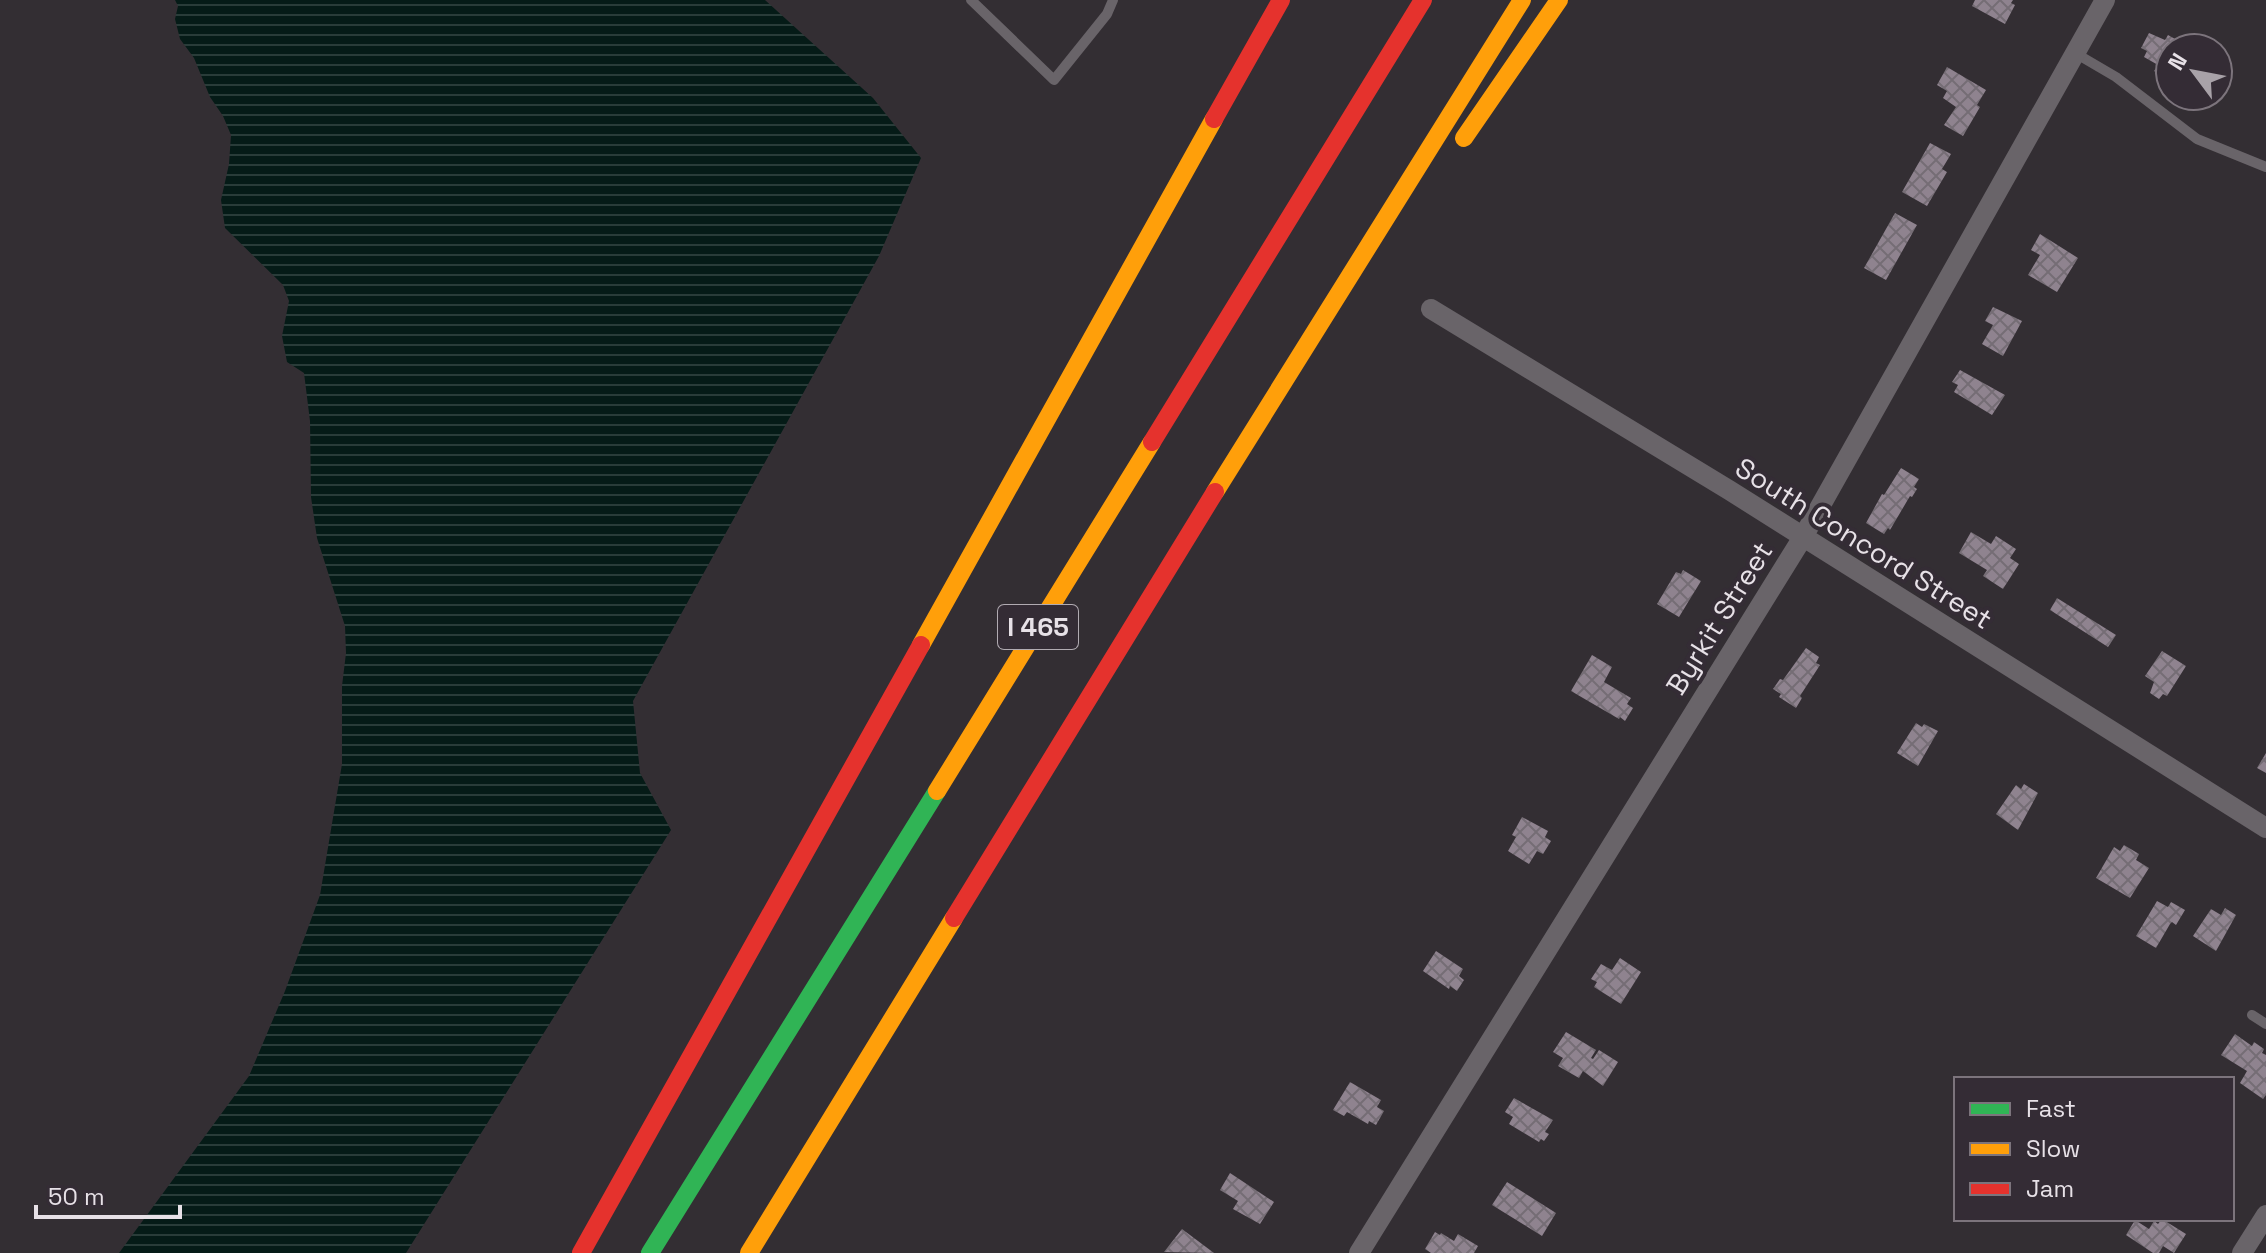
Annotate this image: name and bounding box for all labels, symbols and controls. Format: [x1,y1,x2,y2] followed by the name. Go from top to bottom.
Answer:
[2154,32,2234,112] north arrow
[2161,48,2193,75] text: N
[1729,449,1999,637] street label: South Concord Street
[1658,535,1780,701] street label: Byrkit Street
[998,605,1078,649] road number: I 465
[1954,1077,2234,1221] legend
[2026,1093,2076,1124] text: Fast
[2026,1133,2080,1164] text: Slow
[36,1169,180,1219] scale bar
[2026,1173,2074,1204] text: Jam
[48,1181,105,1212] text: 50 m

